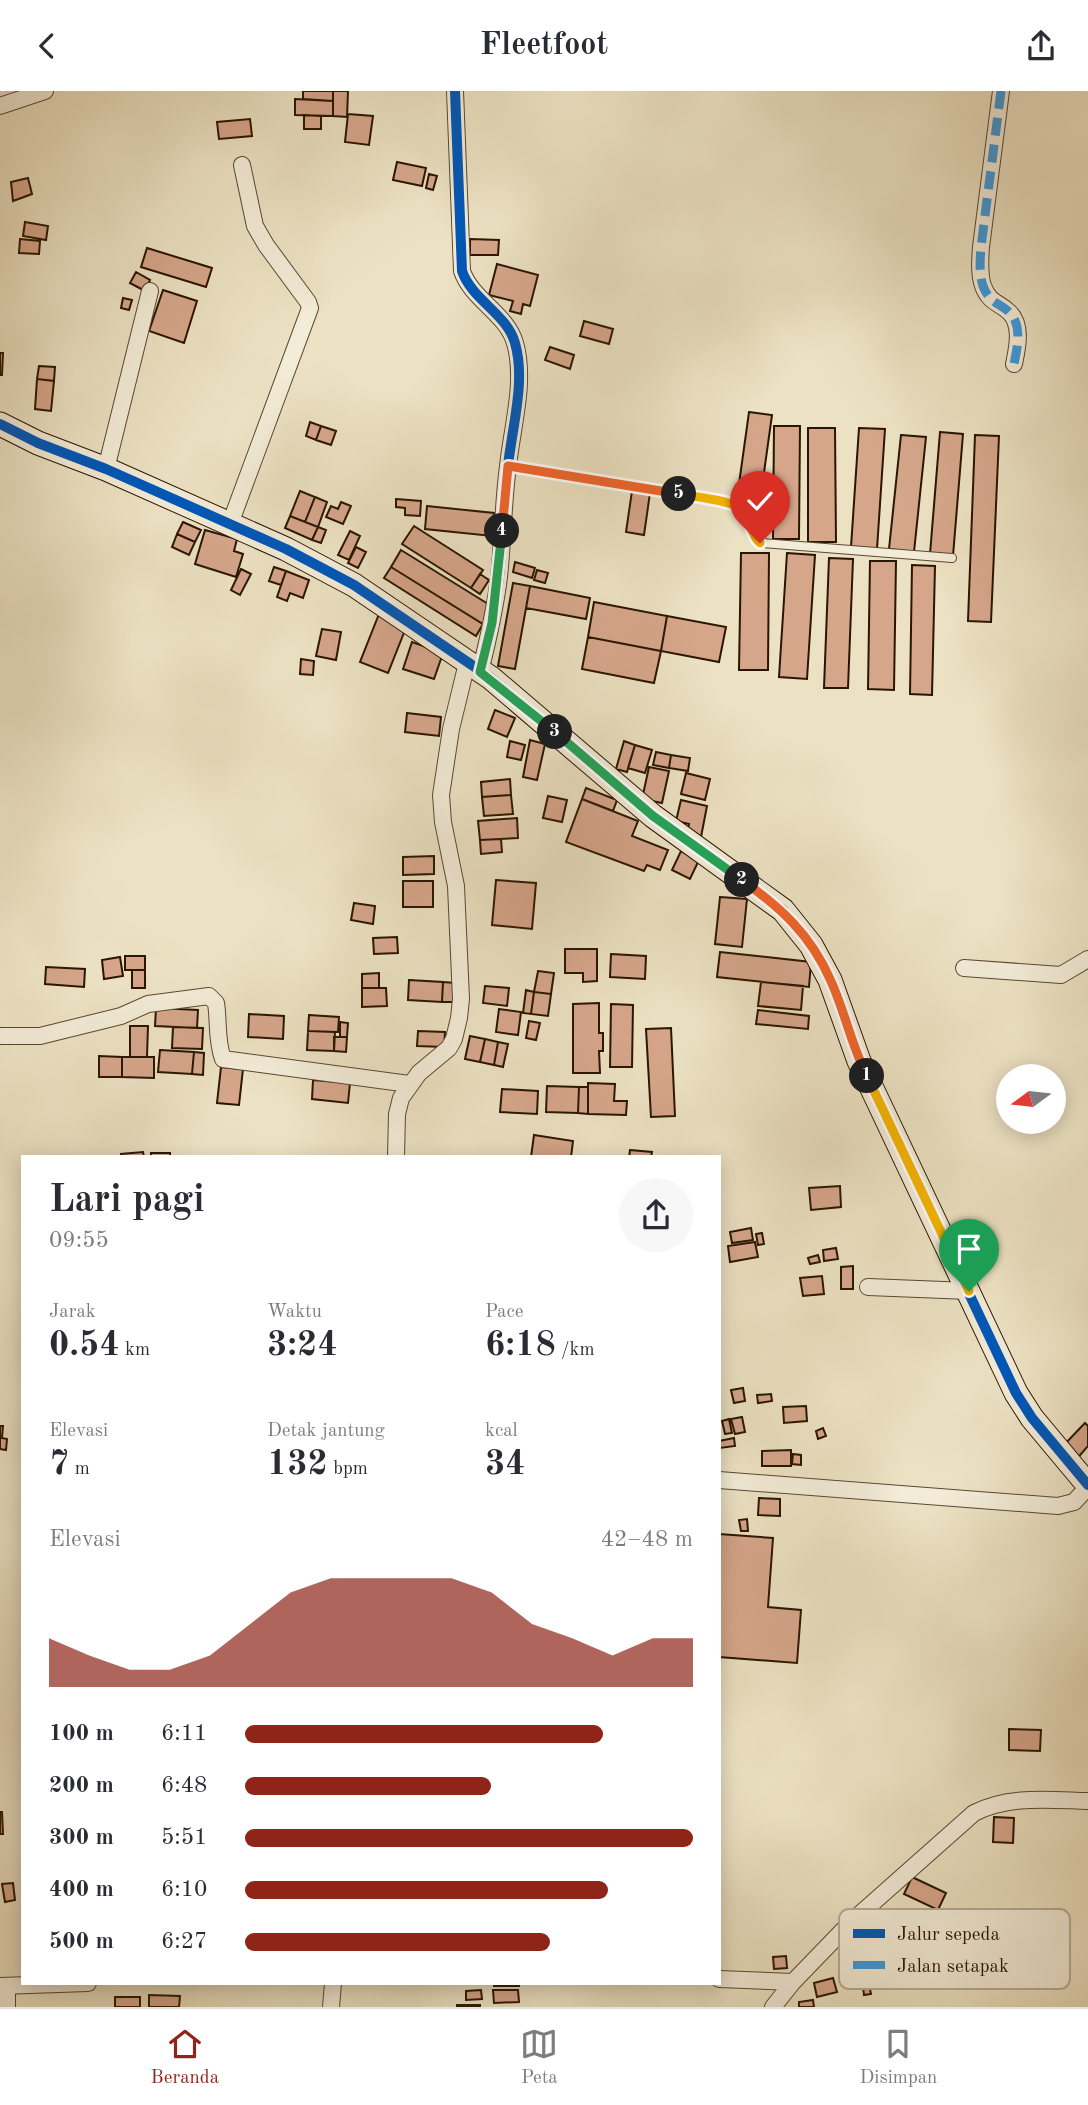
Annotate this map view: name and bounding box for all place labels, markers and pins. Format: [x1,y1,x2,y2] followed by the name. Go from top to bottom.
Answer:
[730,471,790,543] pin
[662,477,696,511] pin: 5
[484,513,520,549] pin: 4
[538,715,572,749] pin: 3
[724,863,760,897] pin: 2
[850,1059,884,1093] pin: 1
[939,1219,999,1291] pin

